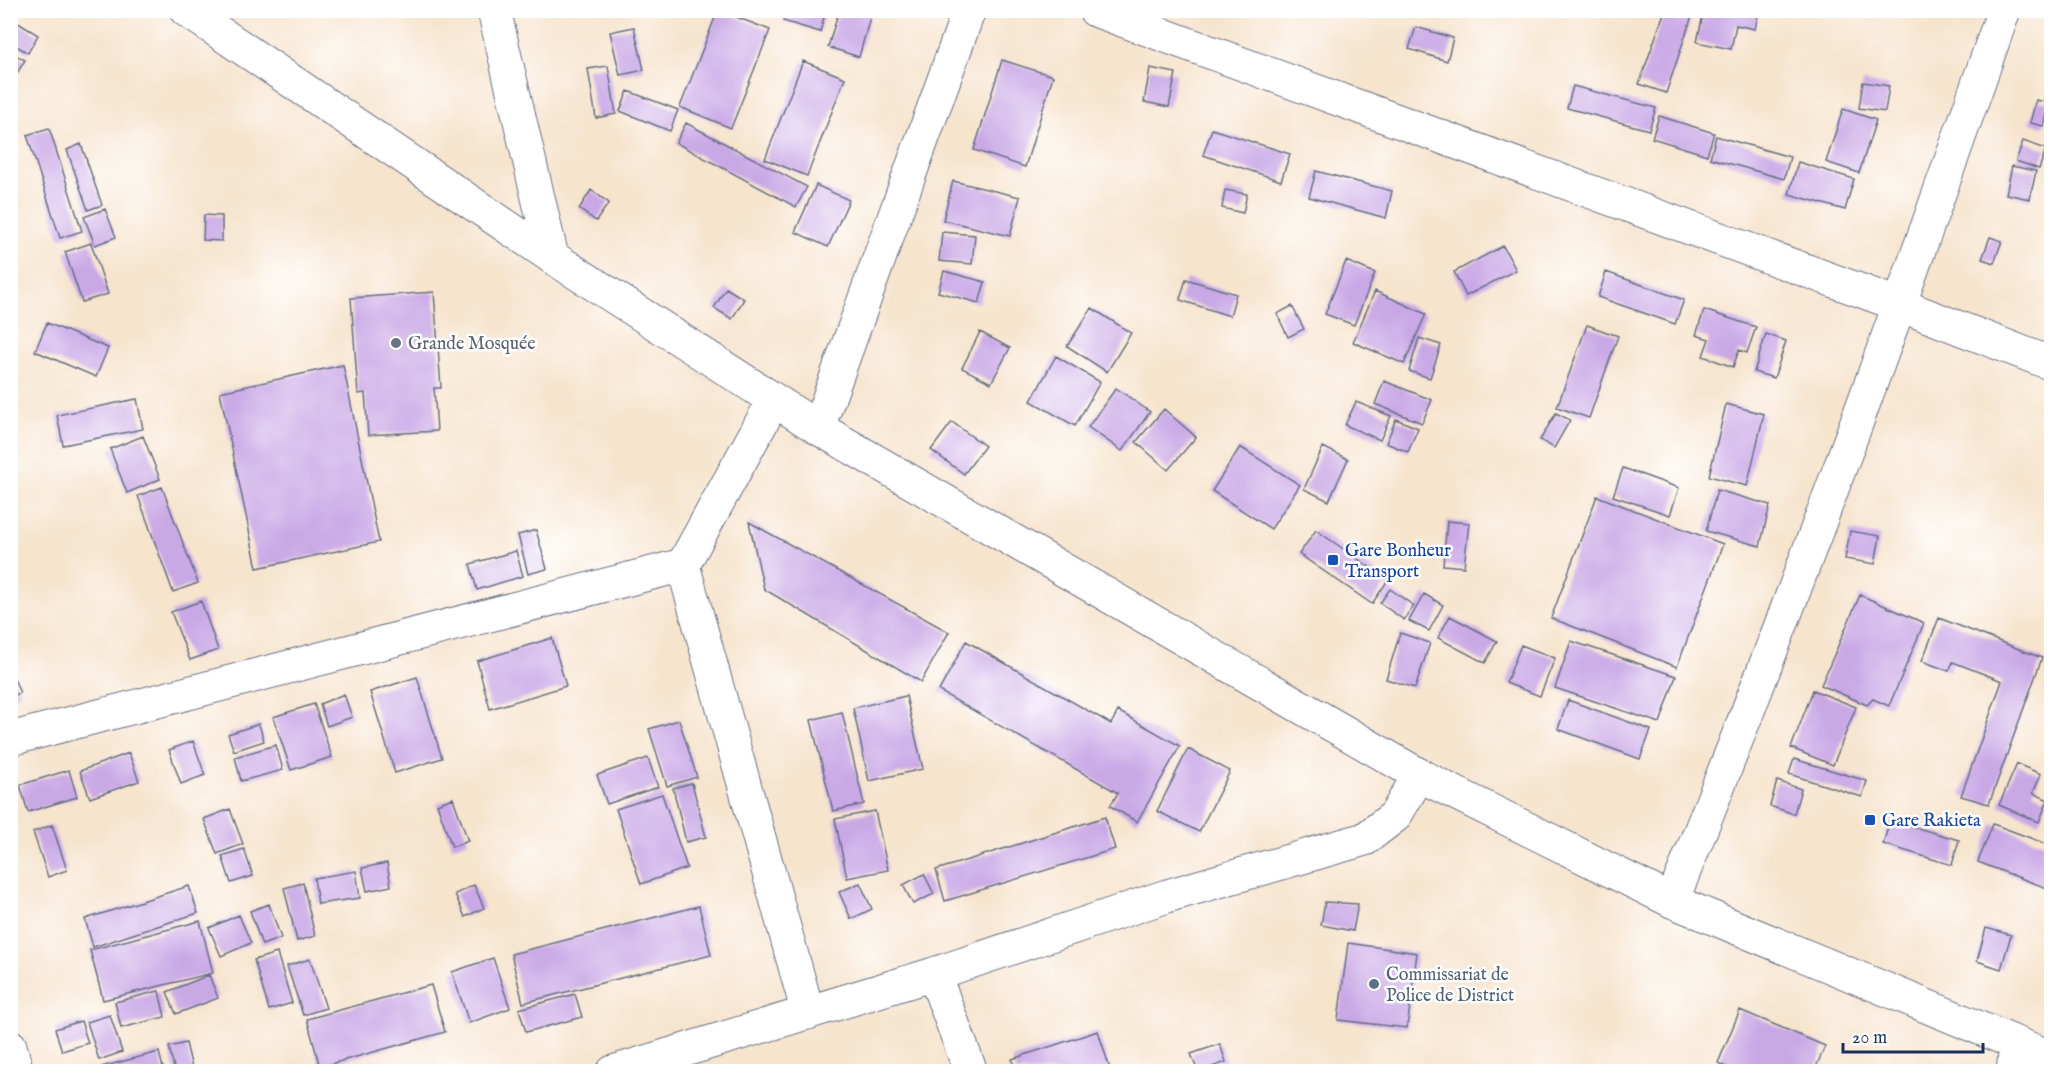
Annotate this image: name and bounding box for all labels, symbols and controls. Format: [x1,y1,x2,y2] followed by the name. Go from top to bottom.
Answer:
[408,333,536,356] place label: Grande Mosquée
[389,336,403,350] marker: Grande Mosquée
[1345,540,1451,584] place label: Gare Bonheur Transport
[1326,553,1340,567] marker: Gare Bonheur Transport
[1882,810,1981,833] place label: Gare Rakieta
[1863,813,1877,827] marker: Gare Rakieta
[1386,964,1514,1008] place label: Commissariat de Police de District
[1367,977,1381,991] marker: Commissariat de Police de District
[1843,1016,1982,1054] scale bar
[1852,1027,1887,1050] text: 20 m

